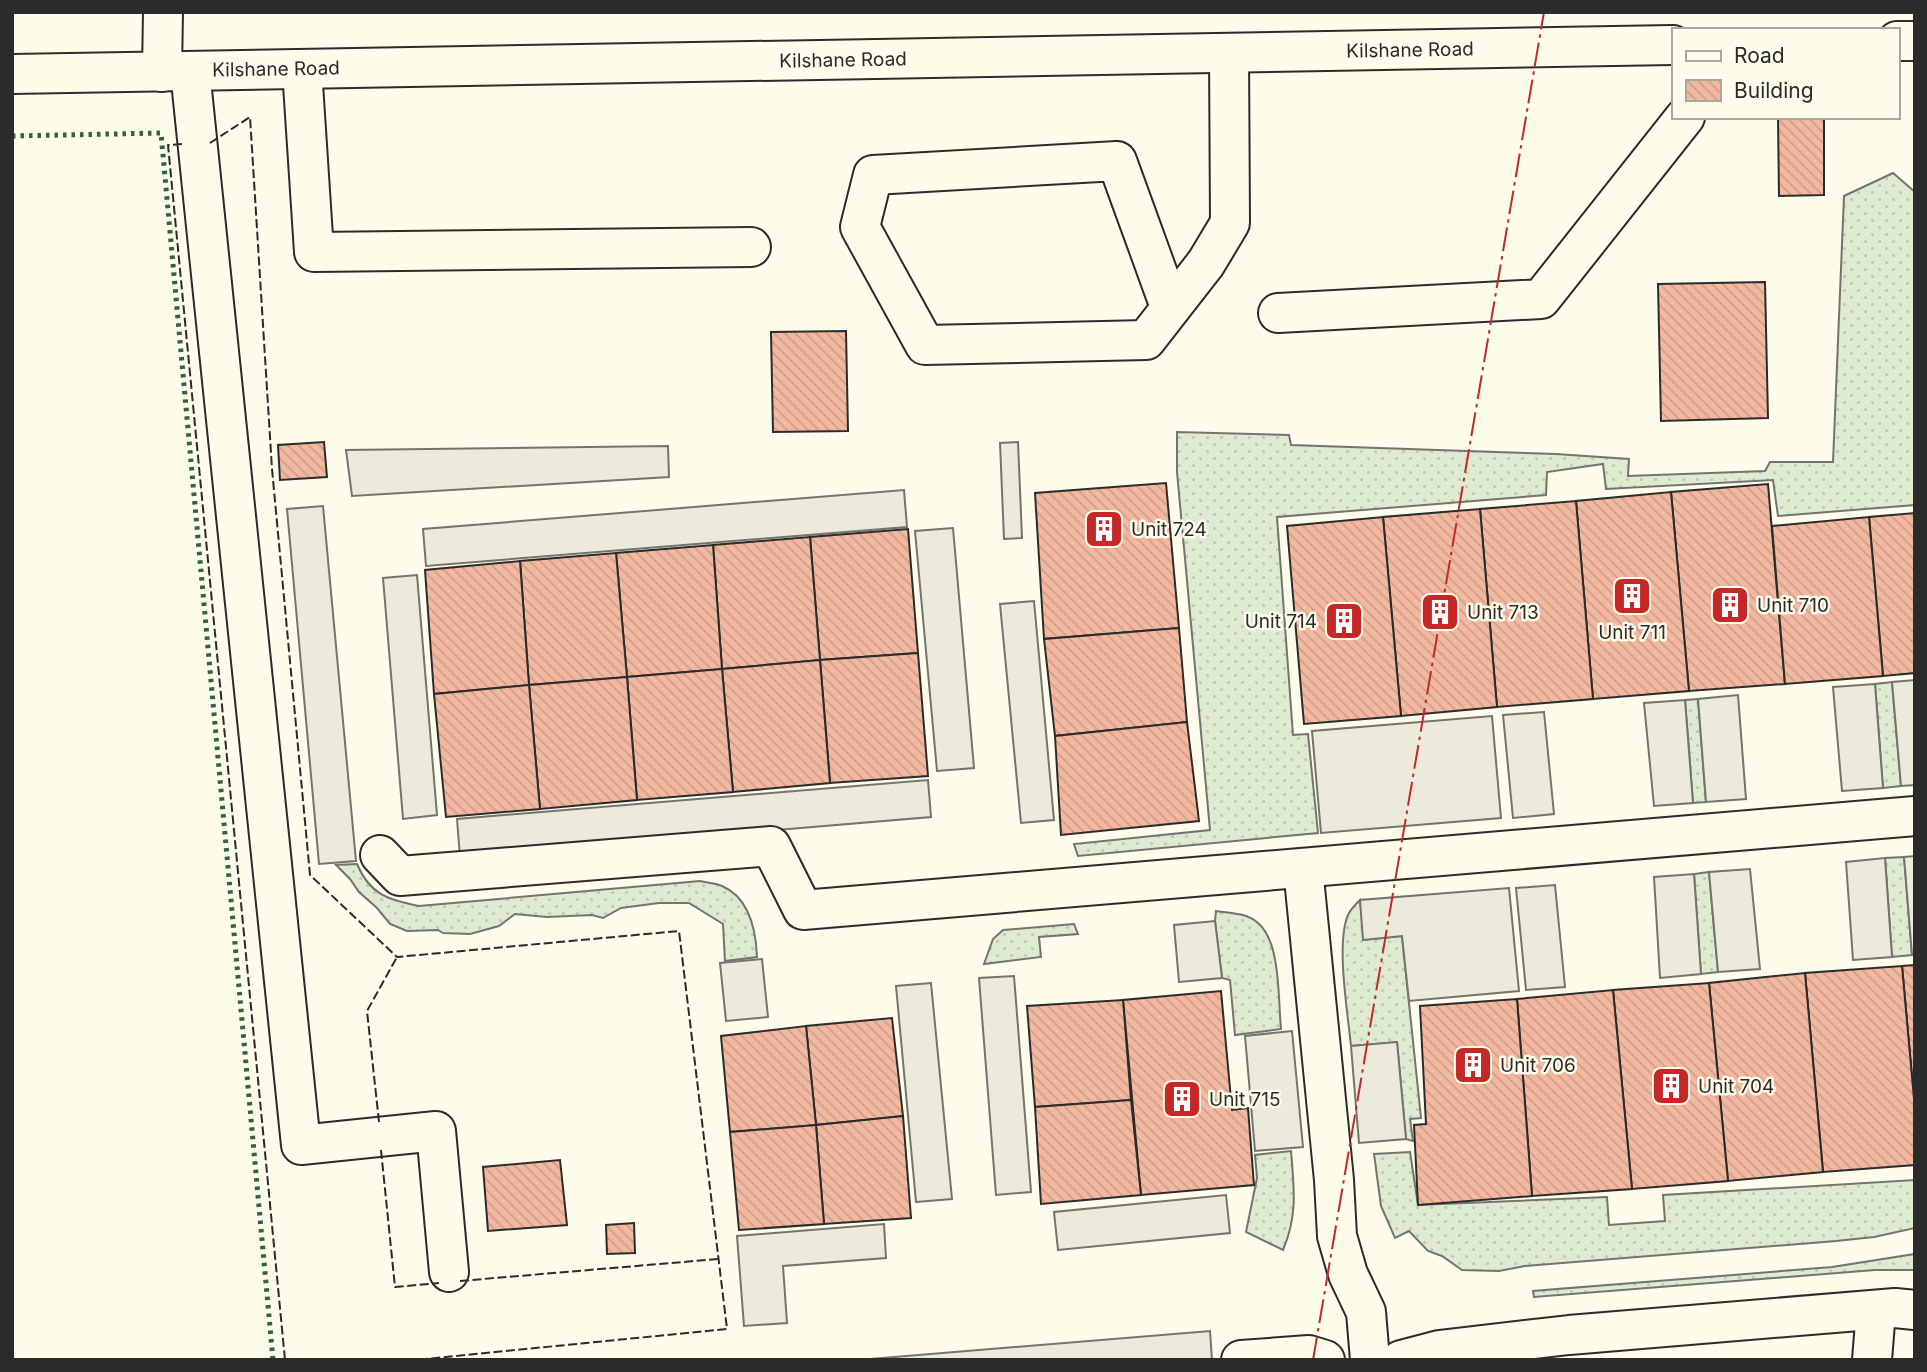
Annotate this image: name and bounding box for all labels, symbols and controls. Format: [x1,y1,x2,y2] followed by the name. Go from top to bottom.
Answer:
[1672,28,1899,119] legend
[1346,37,1474,63] street label: Kilshane Road
[1734,43,1785,68] text: Road
[779,47,907,73] street label: Kilshane Road
[212,56,340,82] street label: Kilshane Road
[1734,78,1814,103] text: Building
[1083,508,1125,550] building icon: Unit 724
[1131,518,1207,541] place label: Unit 724
[1611,575,1653,617] building icon: Unit 711
[1709,584,1751,626] building icon: Unit 710
[1419,591,1461,633] building icon: Unit 713
[1757,594,1829,617] place label: Unit 710
[1323,600,1365,642] building icon: Unit 714
[1467,601,1539,624] place label: Unit 713
[1245,610,1317,633] place label: Unit 714
[1598,621,1666,644] place label: Unit 711
[1452,1044,1494,1086] building icon: Unit 706
[1500,1054,1576,1077] place label: Unit 706
[1650,1065,1692,1107] building icon: Unit 704
[1698,1075,1774,1098] place label: Unit 704
[1161,1078,1203,1120] building icon: Unit 715
[1209,1088,1281,1111] place label: Unit 715

